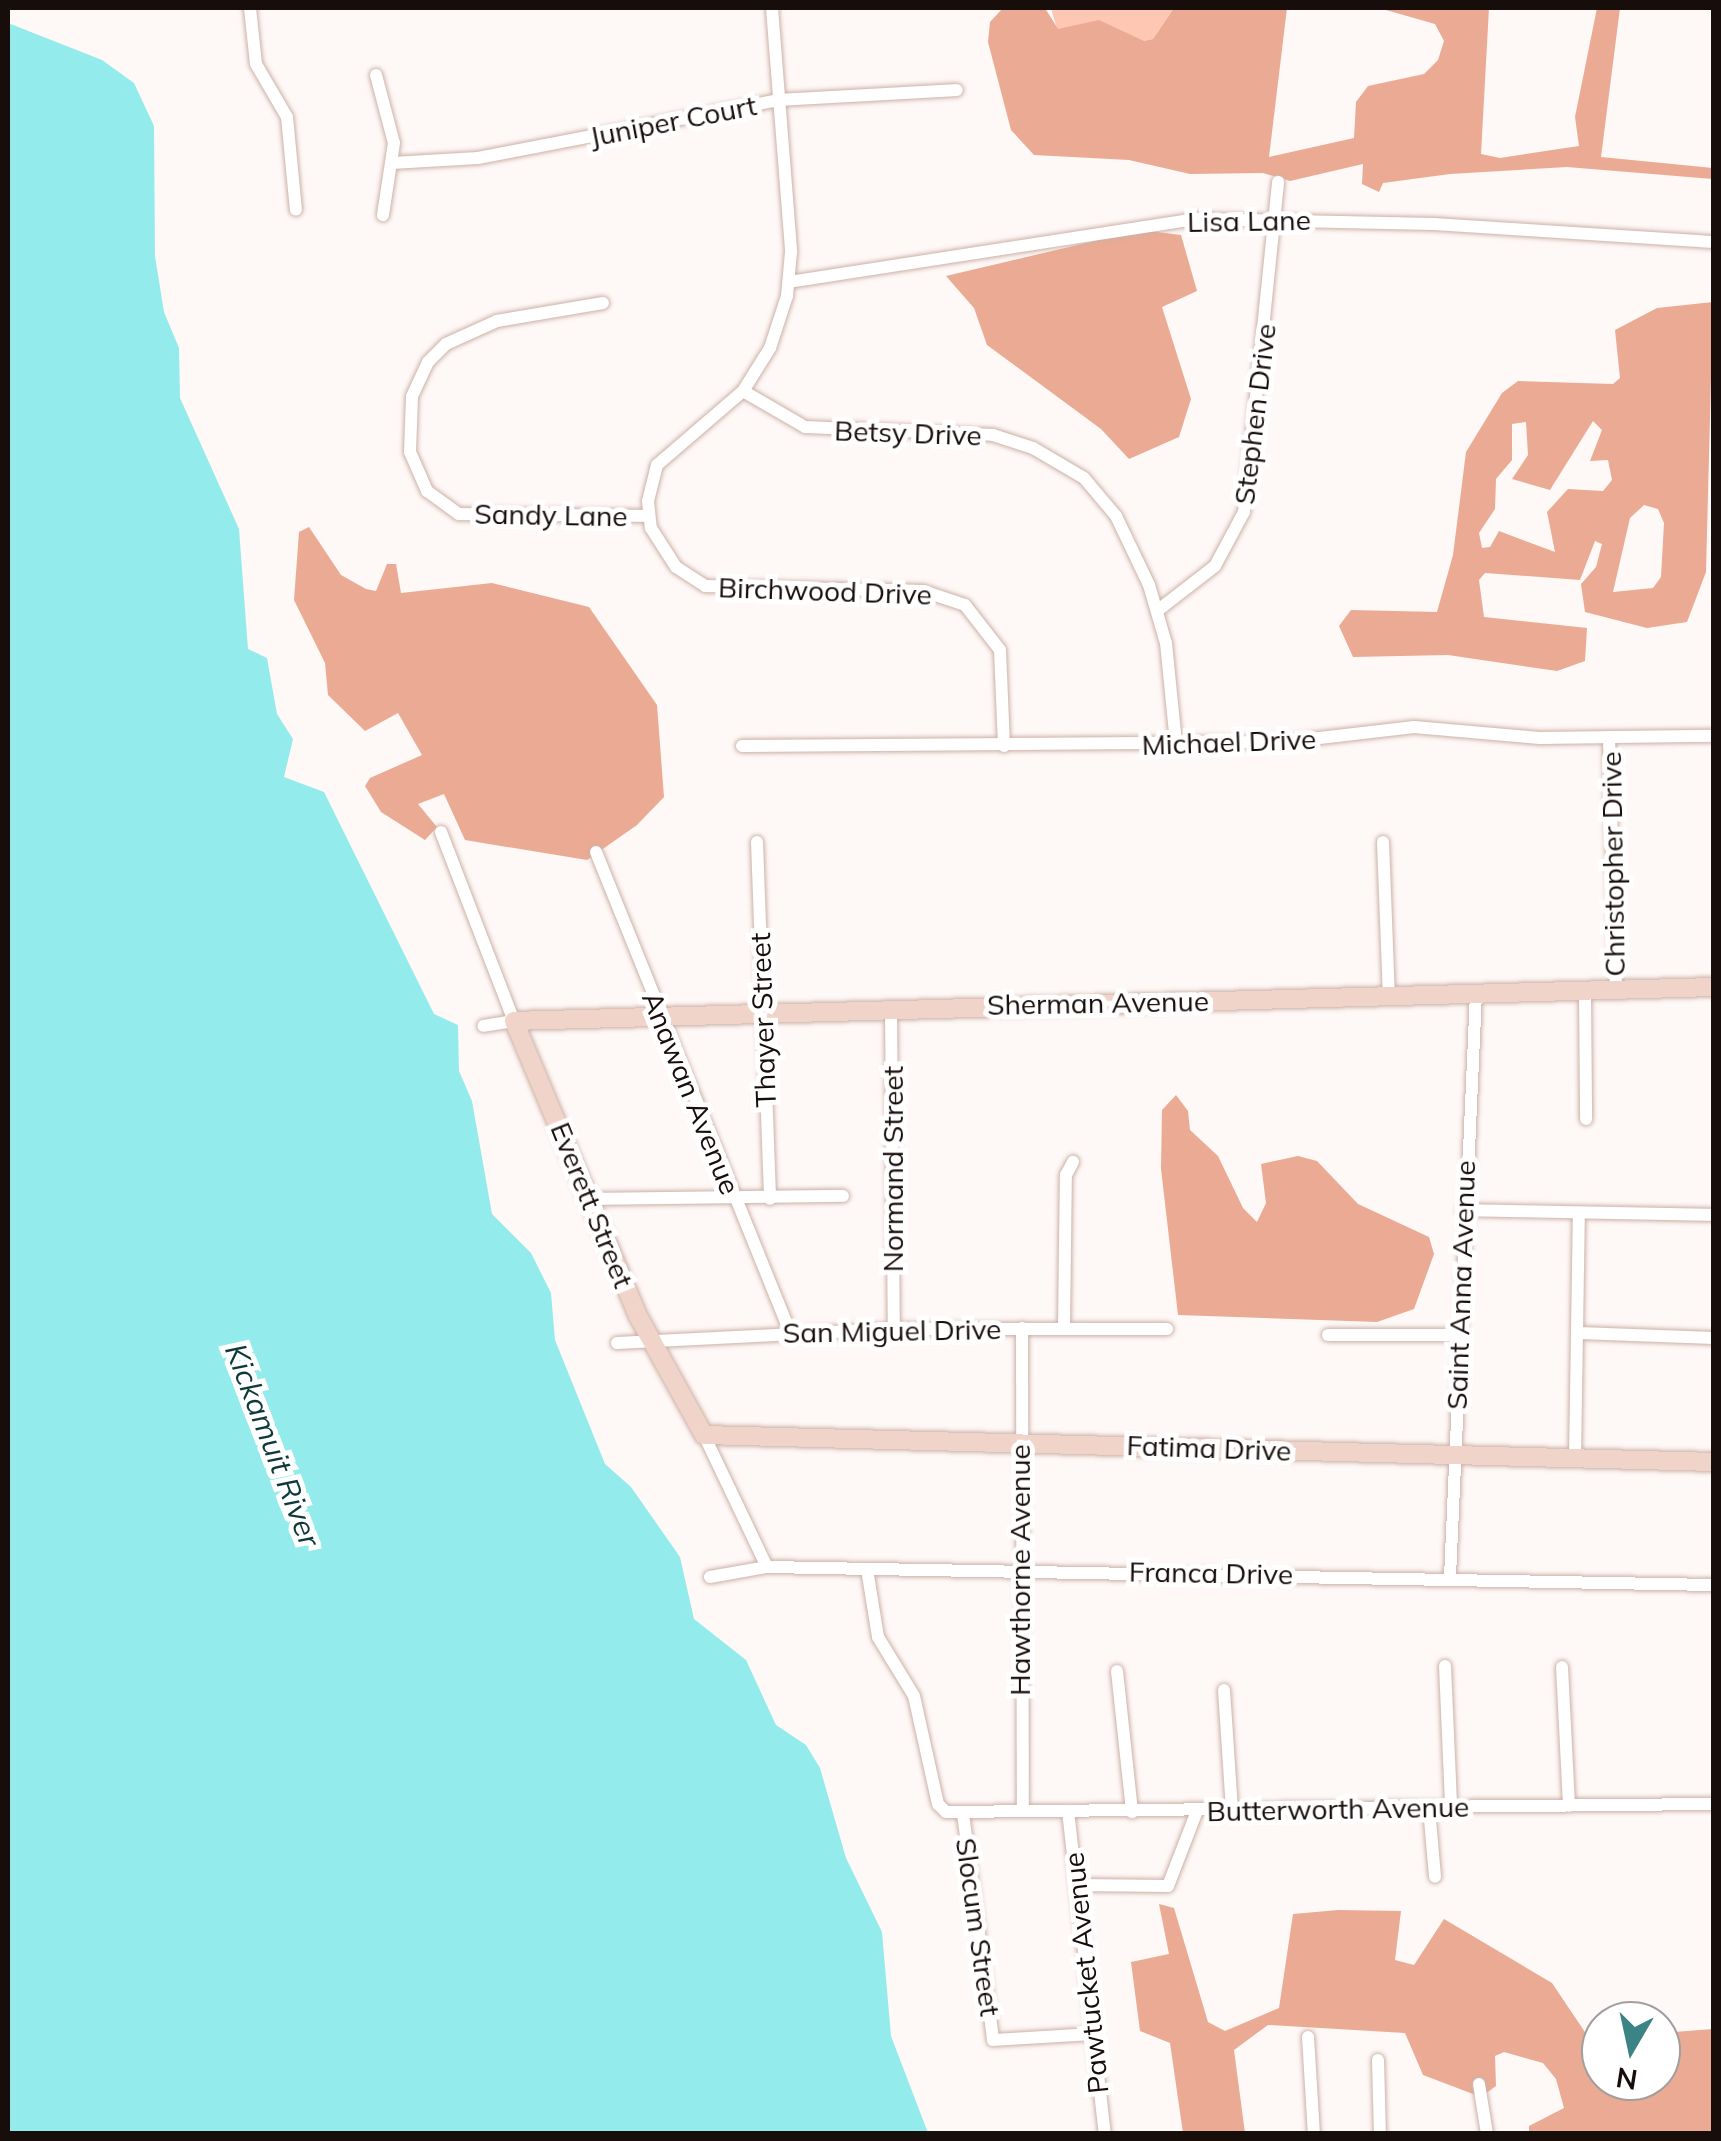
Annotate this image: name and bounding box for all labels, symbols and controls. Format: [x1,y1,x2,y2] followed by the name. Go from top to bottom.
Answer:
[587,88,759,154] street label: Juniper Court
[1187,203,1311,239] street label: Lisa Lane
[1227,322,1283,506] street label: Stephen Drive
[834,414,982,452] street label: Betsy Drive
[474,497,628,533] street label: Sandy Lane
[718,570,932,612] street label: Birchwood Drive
[1141,722,1317,762] street label: Michael Drive
[1594,751,1632,977] street label: Christopher Drive
[743,932,783,1108] street label: Thayer Street
[987,984,1209,1022] street label: Sherman Avenue
[635,987,747,1199] street label: Anawan Avenue
[876,1066,910,1272] street label: Normand Street
[544,1117,640,1293] street label: Everett Street
[1440,1160,1482,1410] street label: Saint Anna Avenue
[782,1312,1002,1350] street label: San Miguel Drive
[218,1339,328,1551] water label: Kickamuit River
[1126,1428,1292,1468] street label: Fatima Drive
[1003,1444,1037,1696] street label: Hawthorne Avenue
[1129,1555,1293,1591] street label: Franca Drive
[1206,1790,1470,1828] street label: Butterworth Avenue
[949,1836,1007,2018] street label: Slocum Street
[1057,1851,1115,2095] street label: Pawtucket Avenue
[1581,2001,1681,2101] north arrow
[1613,2060,1640,2098] text: N

